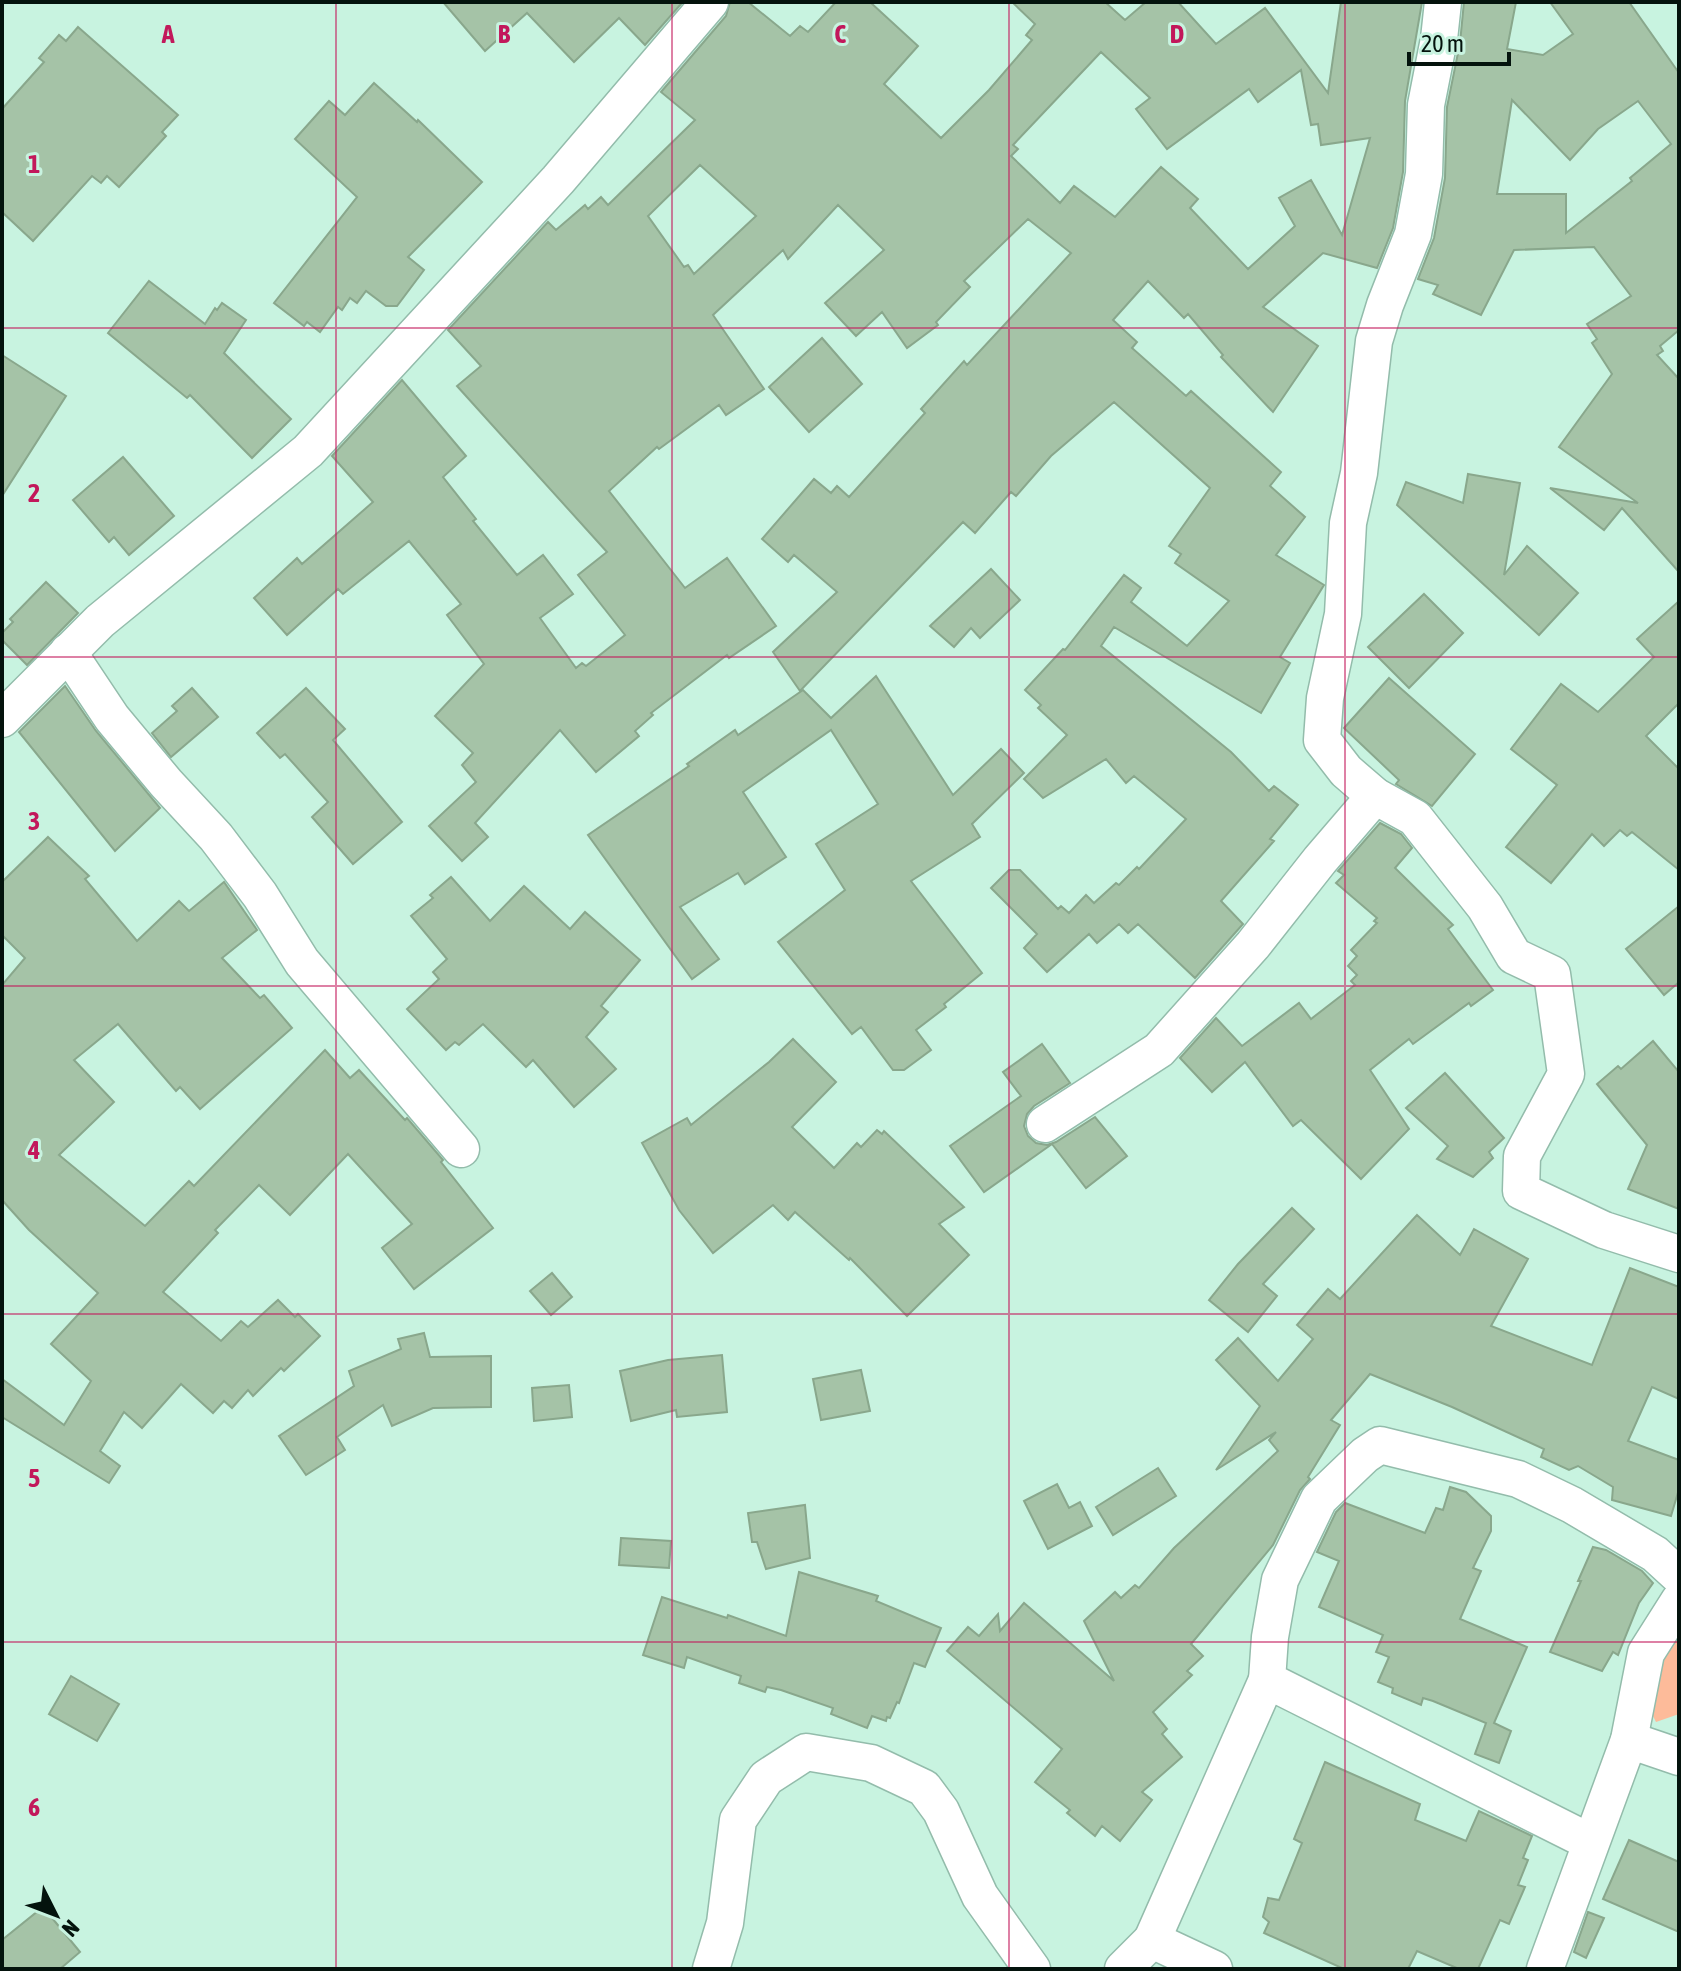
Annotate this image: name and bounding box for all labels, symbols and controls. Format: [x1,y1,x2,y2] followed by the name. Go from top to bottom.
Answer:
[1409,16,1509,66] scale bar
[161,19,175,49] text: A
[498,19,511,49] text: B
[834,19,846,49] text: C
[1170,19,1184,49] text: D
[1421,30,1464,57] text: 20 m
[28,149,40,179] text: 1
[28,478,40,508] text: 2
[28,806,40,836] text: 3
[27,1135,40,1165] text: 4
[28,1463,40,1493] text: 5
[28,1792,40,1822] text: 6
[16,1875,96,1955] north arrow
[57,1915,85,1942] text: N

